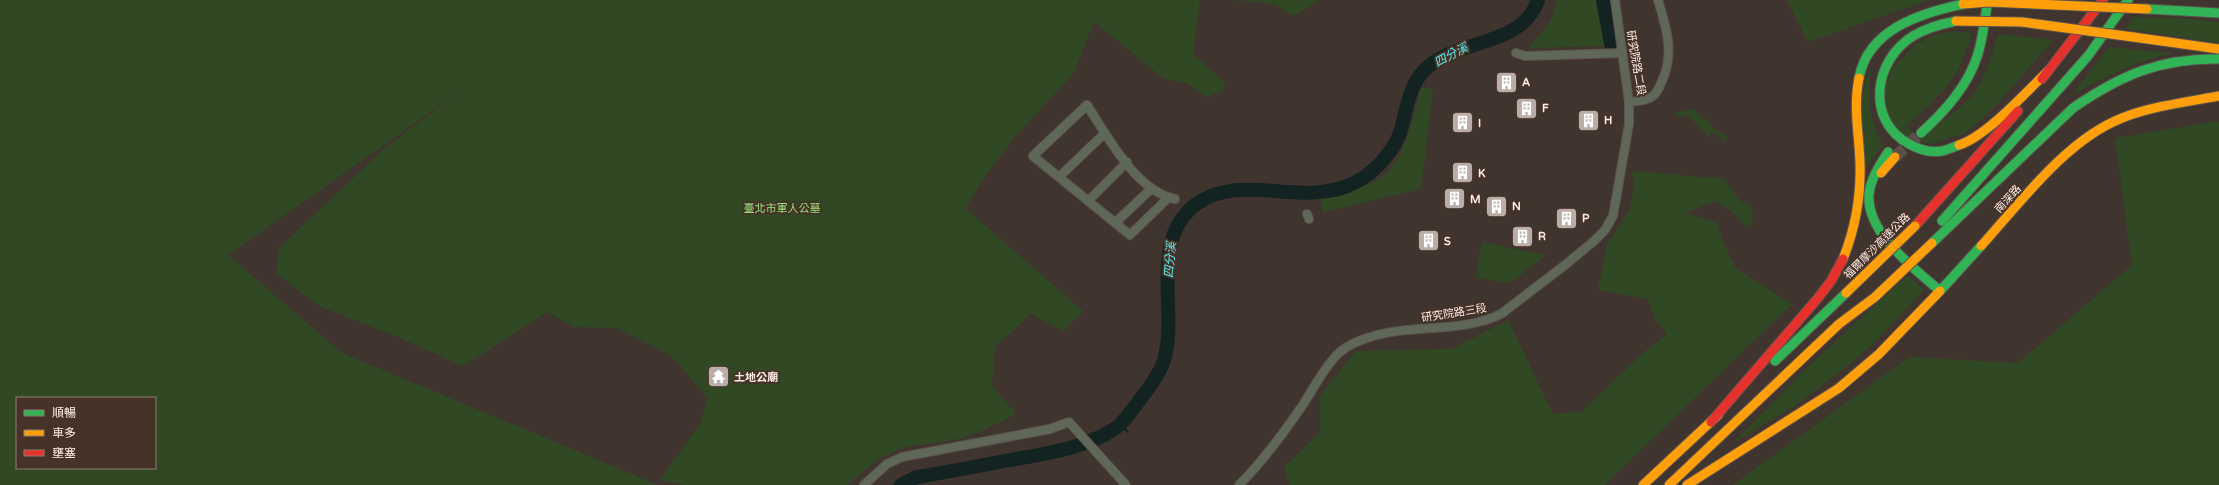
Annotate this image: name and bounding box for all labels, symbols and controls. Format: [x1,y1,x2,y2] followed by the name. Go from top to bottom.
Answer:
[1624,29,1648,97] street label: 研究院路二段
[1432,39,1472,70] water label: 四分溪
[1493,69,1519,95] building icon: A
[1522,76,1530,89] place label: A
[1513,95,1539,121] building icon: F
[1542,102,1549,115] place label: F
[1575,107,1601,133] building icon: H
[1450,110,1476,136] building icon: I
[1604,114,1612,127] place label: H
[1478,117,1481,130] place label: I
[1449,160,1475,186] building icon: K
[1478,167,1486,180] place label: K
[1992,182,2024,216] street label: 南深路
[1441,186,1467,212] building icon: M
[1470,193,1481,206] place label: M
[1484,193,1510,219] building icon: N
[1512,200,1521,213] place label: N
[744,202,821,215] park label: 臺北市軍人公墓
[1554,205,1580,231] building icon: P
[1841,210,1913,282] street label: 福爾摩沙高速公路
[1582,212,1590,225] place label: P
[1510,223,1536,249] building icon: R
[1416,228,1442,254] building icon: S
[1538,230,1546,243] place label: R
[1444,235,1451,248] place label: S
[1161,239,1179,279] water label: 四分溪
[1420,301,1488,325] street label: 研究院路三段
[705,364,731,390] temple icon: 土地公廟
[734,371,778,384] place label: 土地公廟
[16,397,156,469] legend
[52,406,76,420] text: 順暢
[52,426,76,440] text: 車多
[52,446,76,460] text: 壅塞

